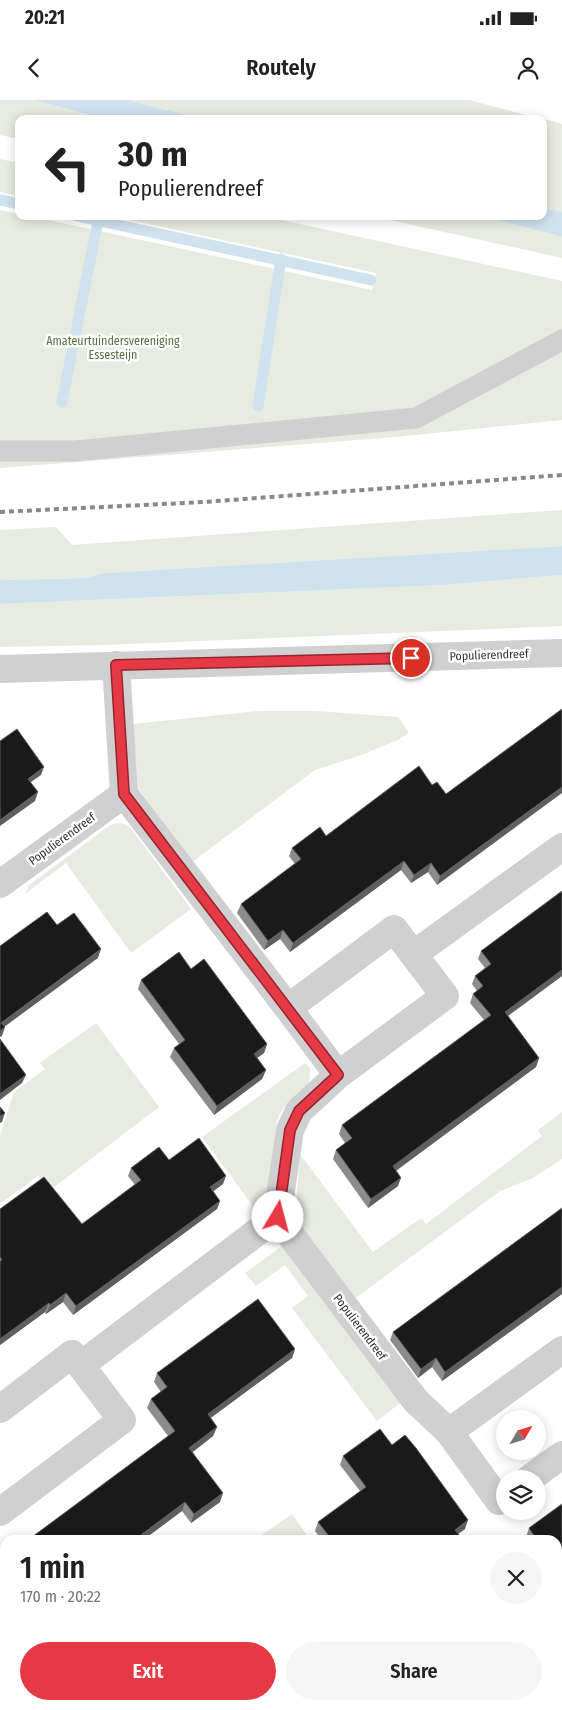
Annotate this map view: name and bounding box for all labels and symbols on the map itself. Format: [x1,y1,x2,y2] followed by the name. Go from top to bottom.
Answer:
[46,334,180,362] park label: Amateurtuindersvereniging Essesteijn
[390,637,432,679] pin
[449,647,530,663] street label: Populierendreef
[26,809,99,868] street label: Populierendreef
[251,1190,303,1242] position arrow
[331,1291,390,1364] street label: Populierendreef
[496,1410,546,1460] north arrow

